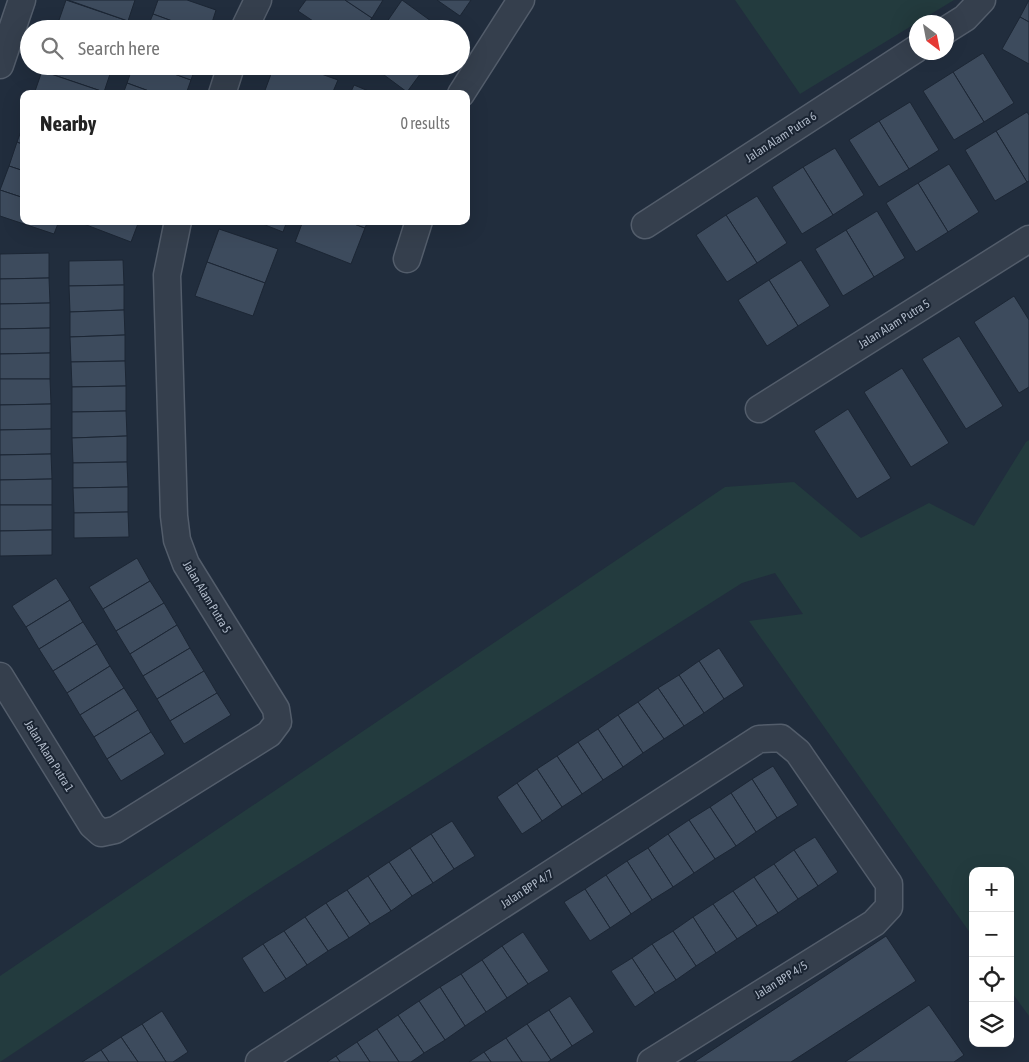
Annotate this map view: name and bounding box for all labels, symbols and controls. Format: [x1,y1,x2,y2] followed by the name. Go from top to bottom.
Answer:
[909,15,954,60] north arrow
[20,20,470,75] search box
[38,34,66,62] icon: search
[78,37,160,59] text: Search here
[743,109,819,165] street label: Jalan Alam Putra 6
[40,111,96,135] text: Nearby
[400,114,450,132] text: 0 results
[856,296,932,352] street label: Jalan Alam Putra 5
[180,558,234,636] street label: Jalan Alam Putra 5
[21,718,77,795] street label: Jalan Alam Putra 1
[498,867,556,911] street label: Jalan BPP 4/7
[969,867,1014,1047] map controls
[969,867,1014,912] button: +
[969,912,1014,957] button: −
[969,957,1014,1002] button: locate
[752,958,810,1002] street label: Jalan BPP 4/5
[969,1002,1014,1047] button: layers

